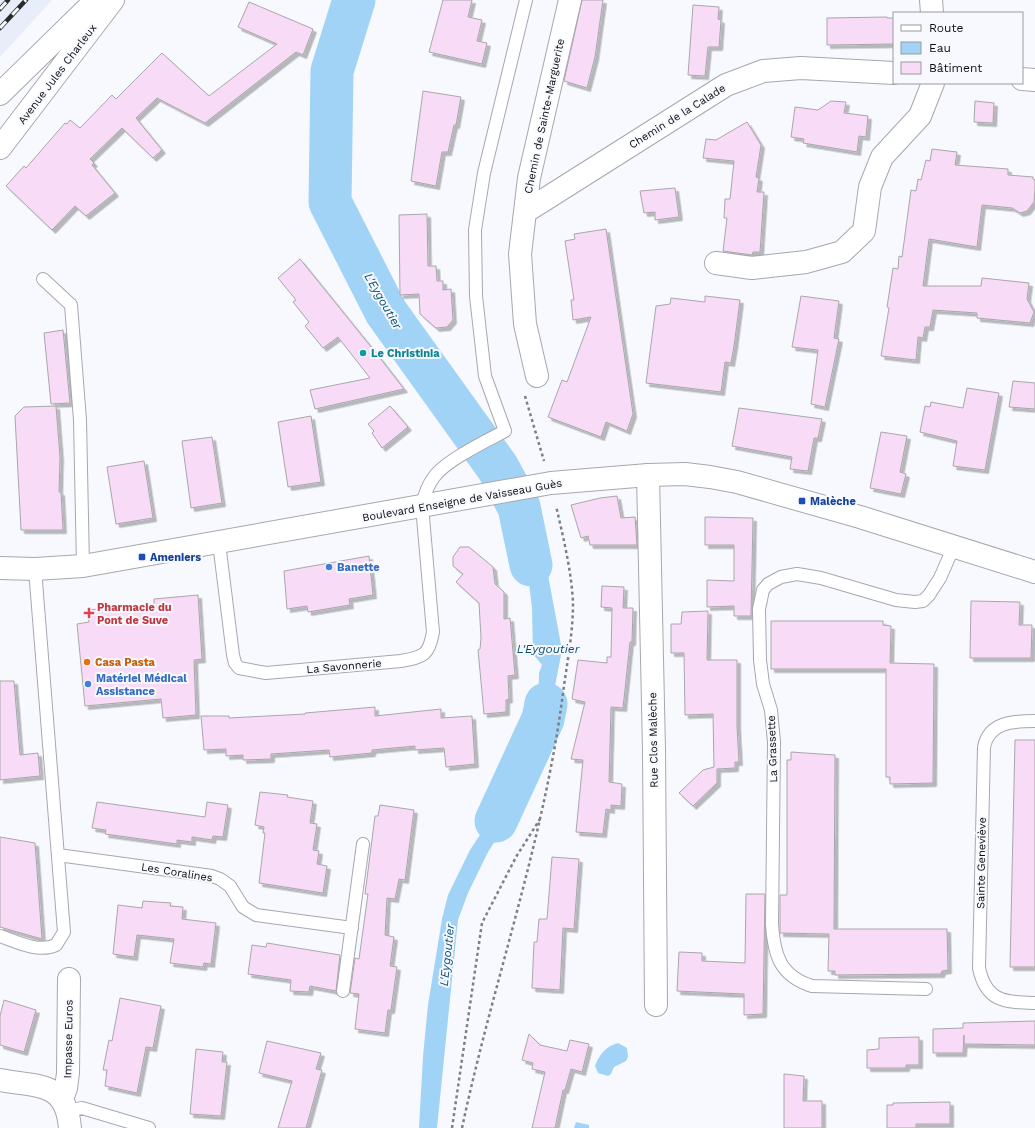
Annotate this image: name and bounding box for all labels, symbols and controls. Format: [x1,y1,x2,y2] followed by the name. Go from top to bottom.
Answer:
[893,12,1023,84] legend
[929,21,963,35] text: Route
[15,22,99,127] street label: Avenue Jules Charleux
[522,37,567,195] street label: Chemin de Sainte-Marguerite
[929,41,951,55] text: Eau
[929,61,982,75] text: Bâtiment
[627,81,728,151] street label: Chemin de la Calade
[361,270,405,333] water label: L'Eygoutier
[371,347,440,360] place label: Le Christinia
[358,348,368,358] marker: Le Christinia
[361,476,563,524] street label: Boulevard Enseigne de Vaisseau Guès
[810,495,856,508] place label: Malèche
[797,496,807,506] marker: Malèche
[150,551,201,564] place label: Ameniers
[137,552,147,562] marker: Ameniers
[337,561,380,574] place label: Banette
[324,562,334,572] marker: Banette
[97,601,172,627] place label: Pharmacie du Pont de Suve
[84,608,94,618] marker: Pharmacie du Pont de Suve
[517,642,581,656] water label: L'Eygoutier
[95,656,156,669] place label: Casa Pasta
[82,657,92,667] marker: Casa Pasta
[306,657,382,676] street label: La Savonnerie
[96,672,187,698] place label: Matériel Médical Assistance
[83,679,93,689] marker: Matériel Médical Assistance
[646,692,661,788] street label: Rue Clos Malèche
[765,715,780,783] street label: La Grassette
[974,817,989,909] street label: Sainte Geneviève
[140,860,214,885] street label: Les Coralines
[437,922,457,987] water label: L'Eygoutier
[61,999,76,1079] street label: Impasse Euros

